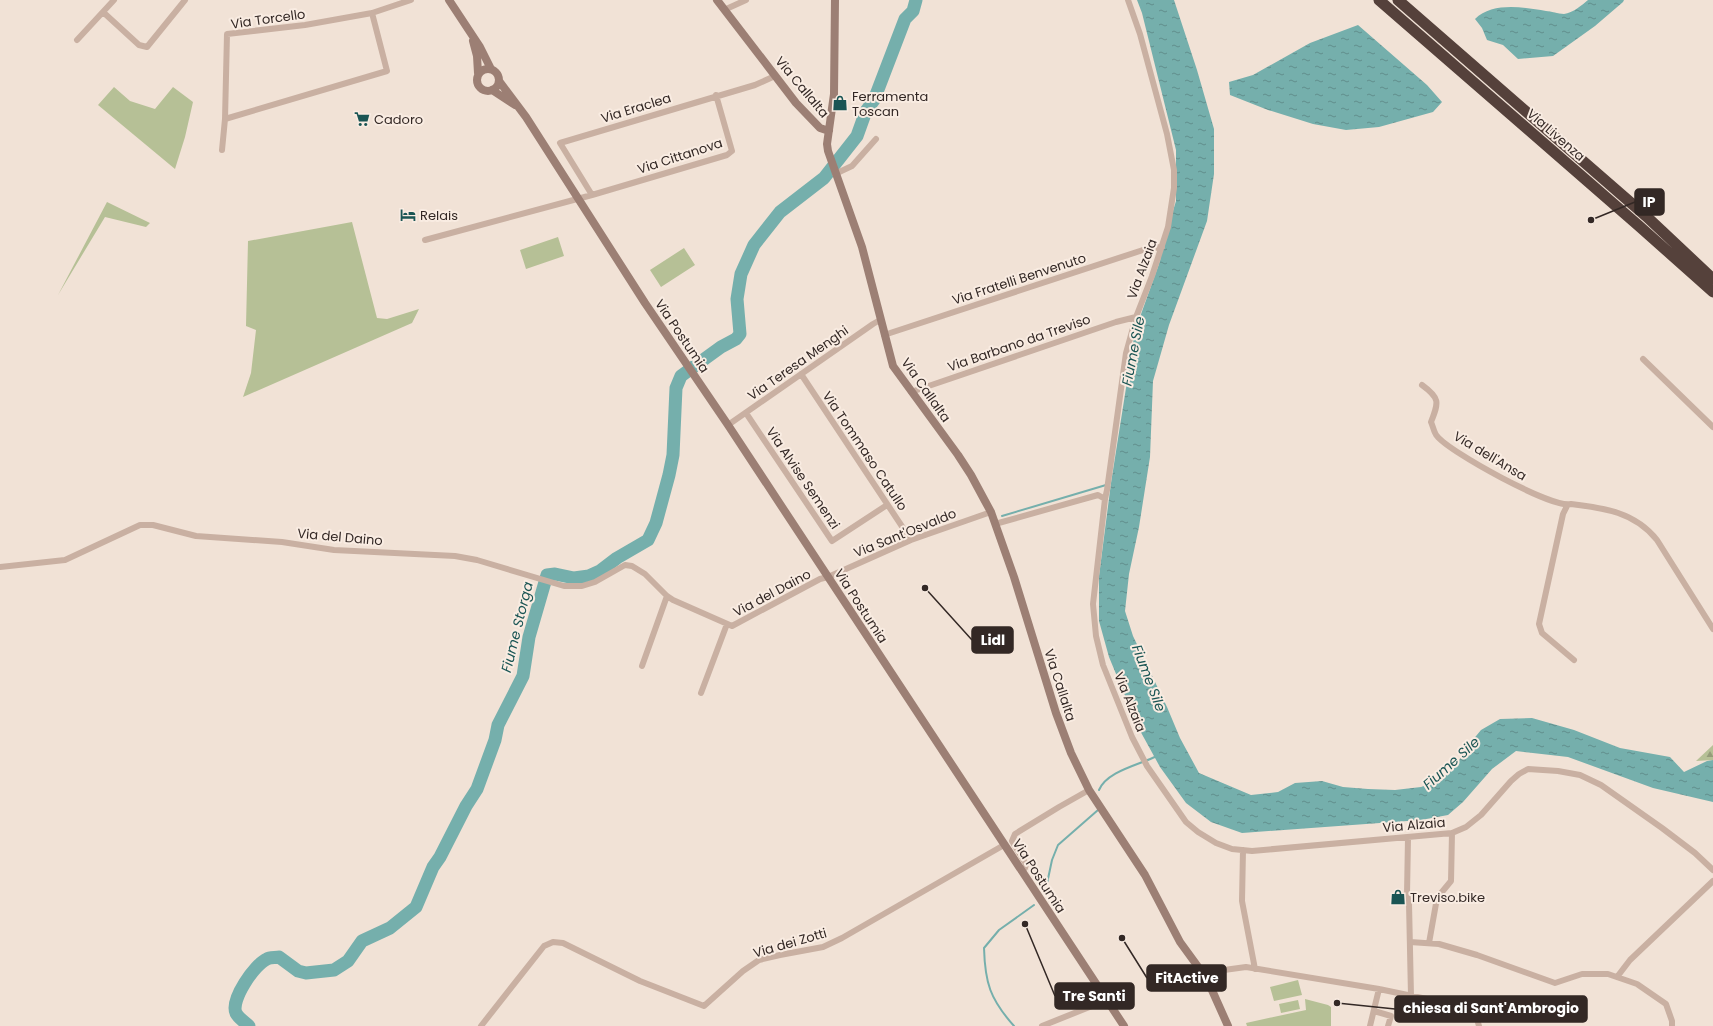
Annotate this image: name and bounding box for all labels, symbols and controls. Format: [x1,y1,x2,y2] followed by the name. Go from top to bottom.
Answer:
[229,4,307,34] street label: Via Torcello
[771,52,833,122] street label: Via Callalta
[852,87,928,121] place label: Ferramenta Toscan
[599,88,673,128] street label: Via Eraclea
[831,94,849,112] shop icon: Ferramenta Toscan
[1523,104,1589,166] street label: Via Livenza
[353,110,371,128] supermarket icon: Cadoro
[374,110,423,129] place label: Cadoro
[635,133,725,179] street label: Via Cittanova
[1635,189,1664,215] callout: IP
[1643,192,1656,212] text: IP
[399,206,417,224] hotel icon: Relais
[420,206,458,225] place label: Relais
[1122,236,1162,302] street label: Via Alzaia
[950,248,1088,310] street label: Via Fratelli Benvenuto
[650,295,714,377] street label: Via Postumia
[945,310,1093,376] street label: Via Barbano da Treviso
[1116,314,1150,387] water label: Fiume Sile
[744,321,852,405] street label: Via Teresa Menghi
[897,354,955,426] street label: Via Callalta
[818,388,912,514] street label: Via Tommaso Catullo
[762,423,844,533] street label: Via Alvise Semenzi
[1450,427,1530,485] street label: Via dell'Ansa
[851,504,959,562] street label: Via Sant'Osvaldo
[297,524,383,550] street label: Via del Daino
[730,565,814,621] street label: Via del Daino
[830,565,892,647] street label: Via Postumia
[496,579,538,675] water label: Fiume Storga
[972,627,1013,653] callout: Lidl
[981,630,1005,650] text: Lidl
[1127,642,1171,715] water label: Fiume Sile
[1039,646,1081,724] street label: Via Callalta
[1109,669,1151,735] street label: Via Alzaia
[1418,732,1484,794] water label: Fiume Sile
[1382,813,1446,837] street label: Via Alzaia
[1008,835,1070,917] street label: Via Postumia
[1389,888,1407,906] shop icon: Treviso.bike
[1410,888,1485,907] place label: Treviso.bike
[751,923,829,963] street label: Via dei Zotti
[1147,965,1226,991] callout: FitActive
[1155,968,1219,988] text: FitActive
[1055,983,1134,1009] callout: Tre Santi
[1062,986,1126,1006] text: Tre Santi
[1395,996,1587,1022] callout: chiesa di Sant'Ambrogio
[1403,998,1579,1018] text: chiesa di Sant'Ambrogio

